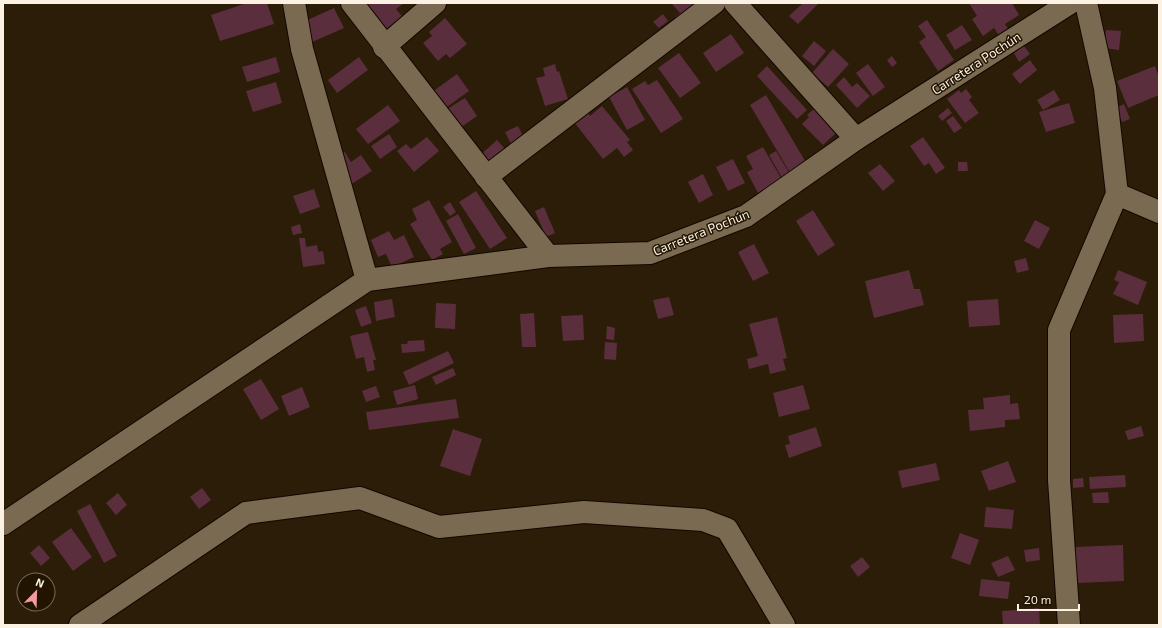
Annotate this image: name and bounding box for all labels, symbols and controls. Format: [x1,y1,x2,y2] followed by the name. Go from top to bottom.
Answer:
[929,28,1023,98] street label: Carretera Pochún
[650,205,752,259] street label: Carretera Pochún
[16,572,56,612] north arrow
[34,575,46,590] text: N
[1018,586,1079,612] scale bar
[1024,592,1051,606] text: 20 m

